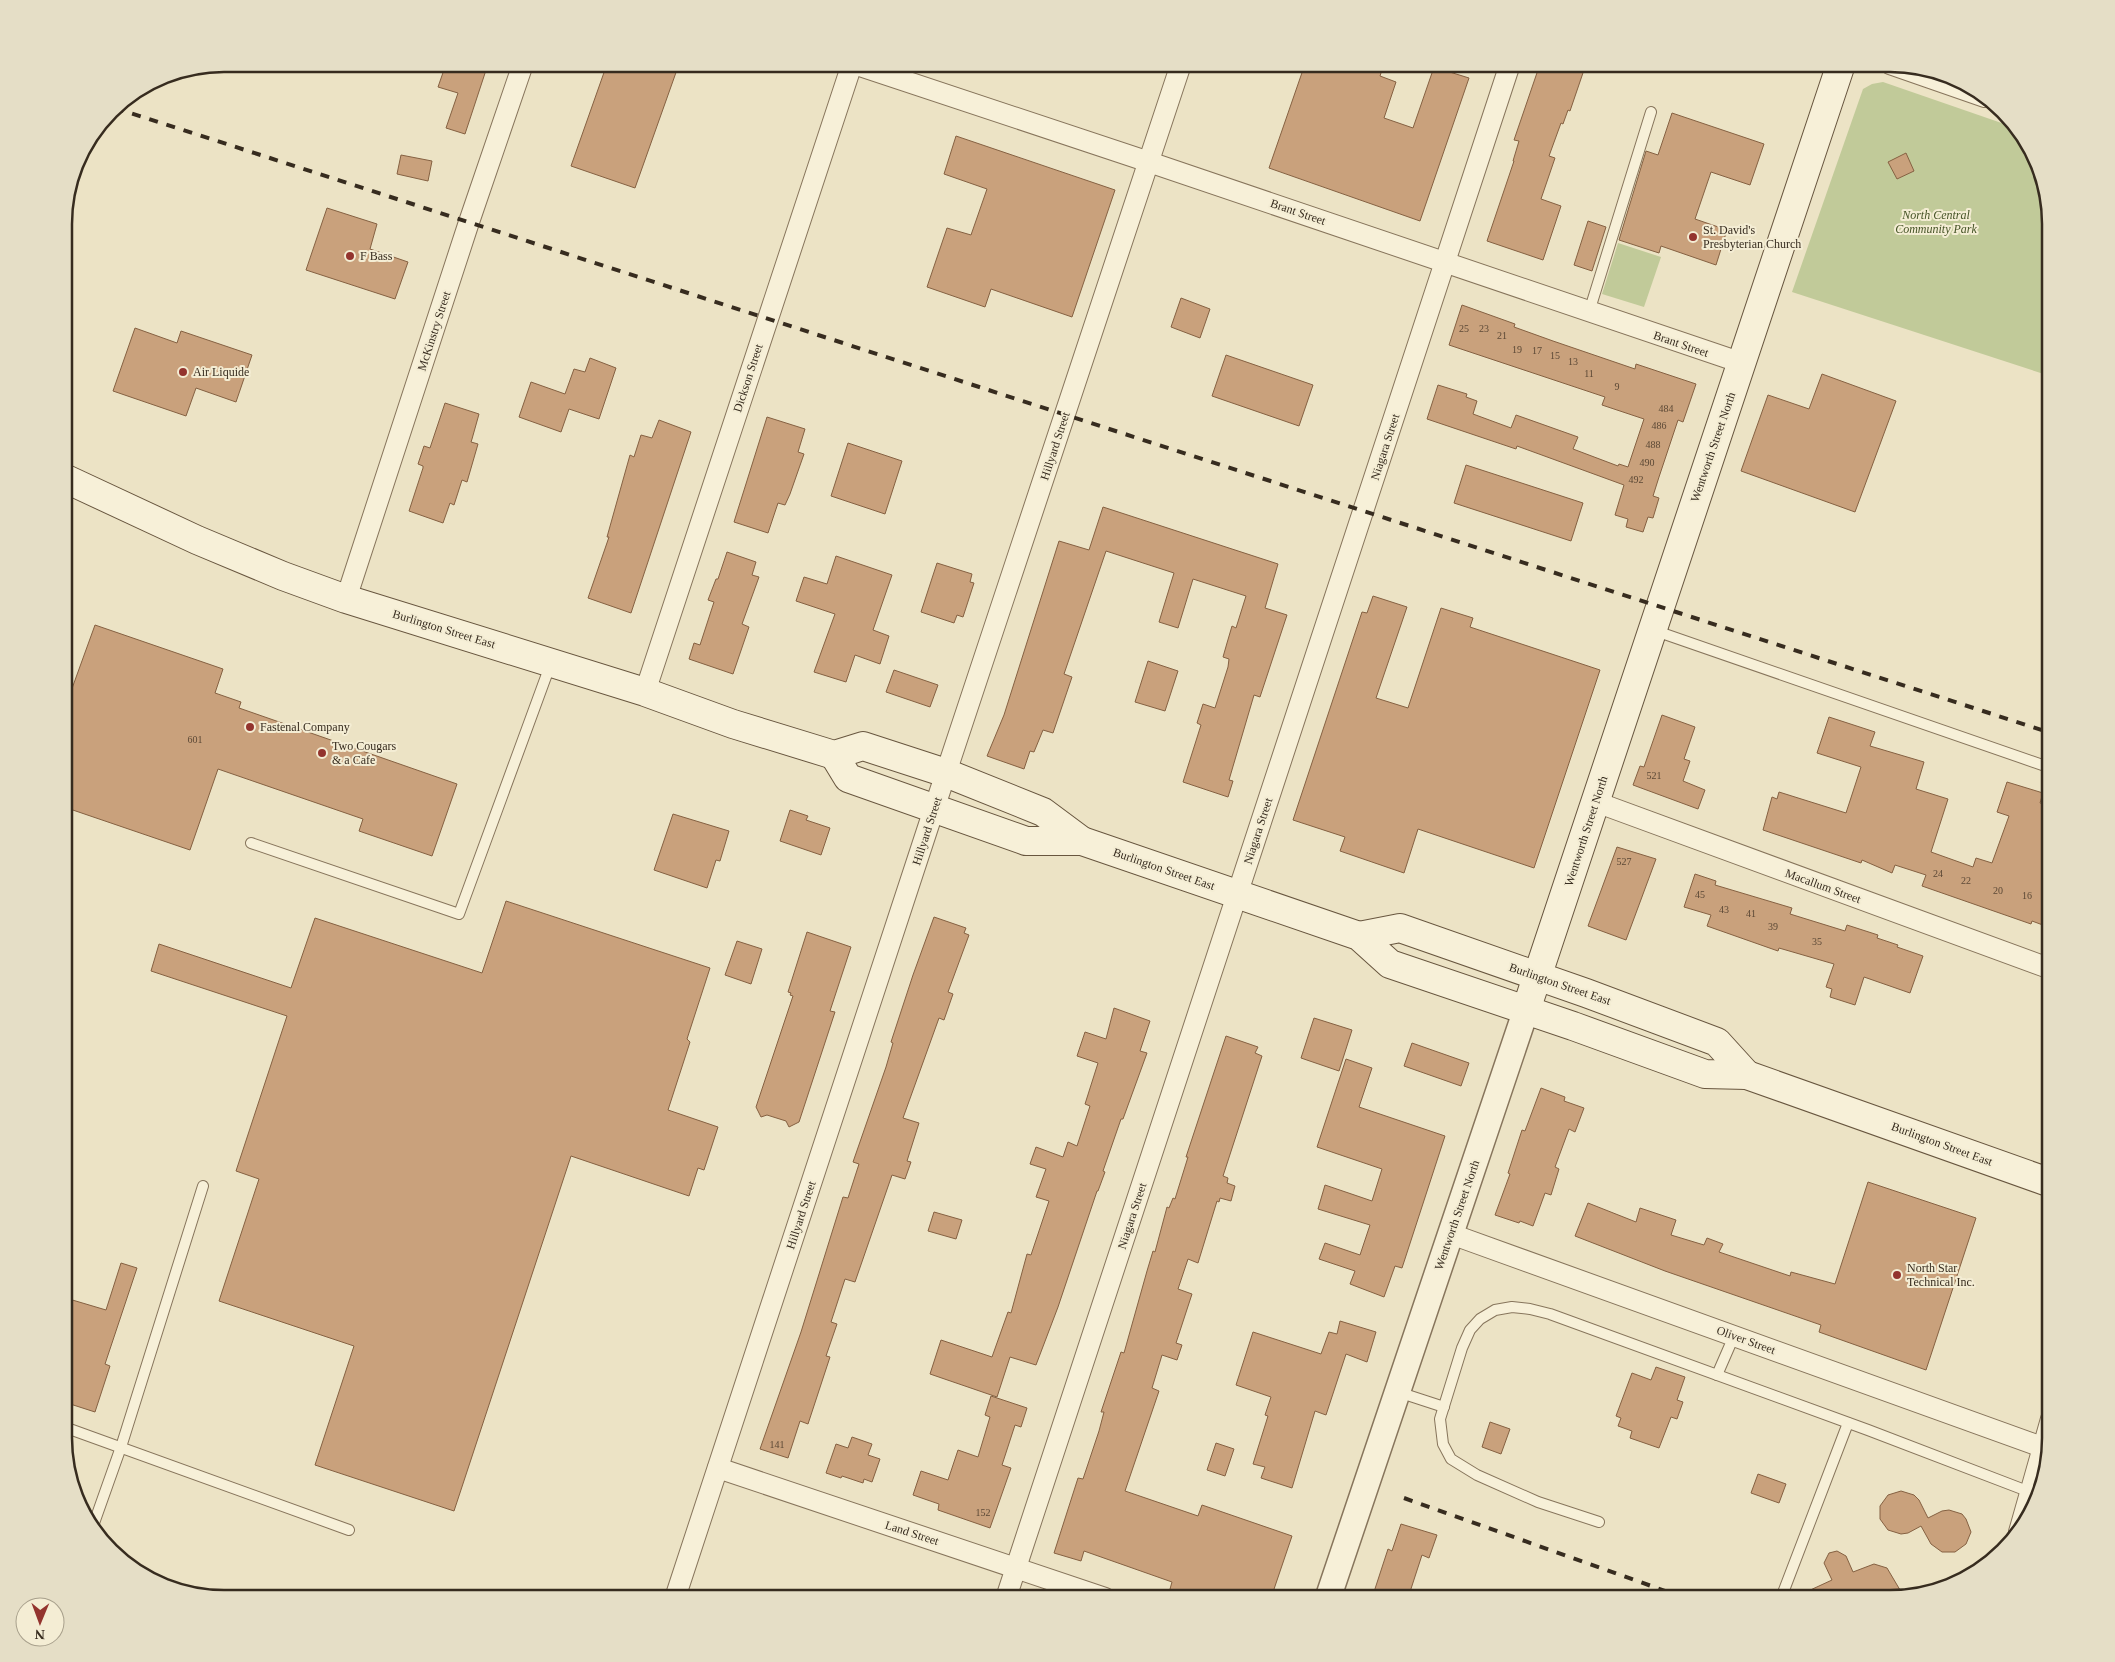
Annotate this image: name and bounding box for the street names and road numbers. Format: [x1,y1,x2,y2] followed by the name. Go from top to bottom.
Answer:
[1268,196,1328,228] street label: Brant Street
[415,289,454,373] street label: McKinstry Street
[1651,328,1711,360] street label: Brant Street
[730,341,766,414] street label: Dickson Street
[1688,390,1738,504] street label: Wentworth Street North
[1037,409,1073,482] street label: Hillyard Street
[1368,411,1403,482] street label: Niagara Street
[391,607,498,651] street label: Burlington Street East
[1562,774,1610,888] street label: Wentworth Street North
[909,794,945,867] street label: Hillyard Street
[1241,795,1276,866] street label: Niagara Street
[1111,845,1217,893] street label: Burlington Street East
[1783,866,1863,906] street label: Macallum Street
[1507,960,1613,1008] street label: Burlington Street East
[1889,1119,1995,1169] street label: Burlington Street East
[1432,1158,1482,1272] street label: Wentworth Street North
[783,1178,819,1251] street label: Hillyard Street
[1115,1180,1150,1251] street label: Niagara Street
[1715,1323,1778,1357] street label: Oliver Street
[883,1518,941,1548] street label: Land Street

